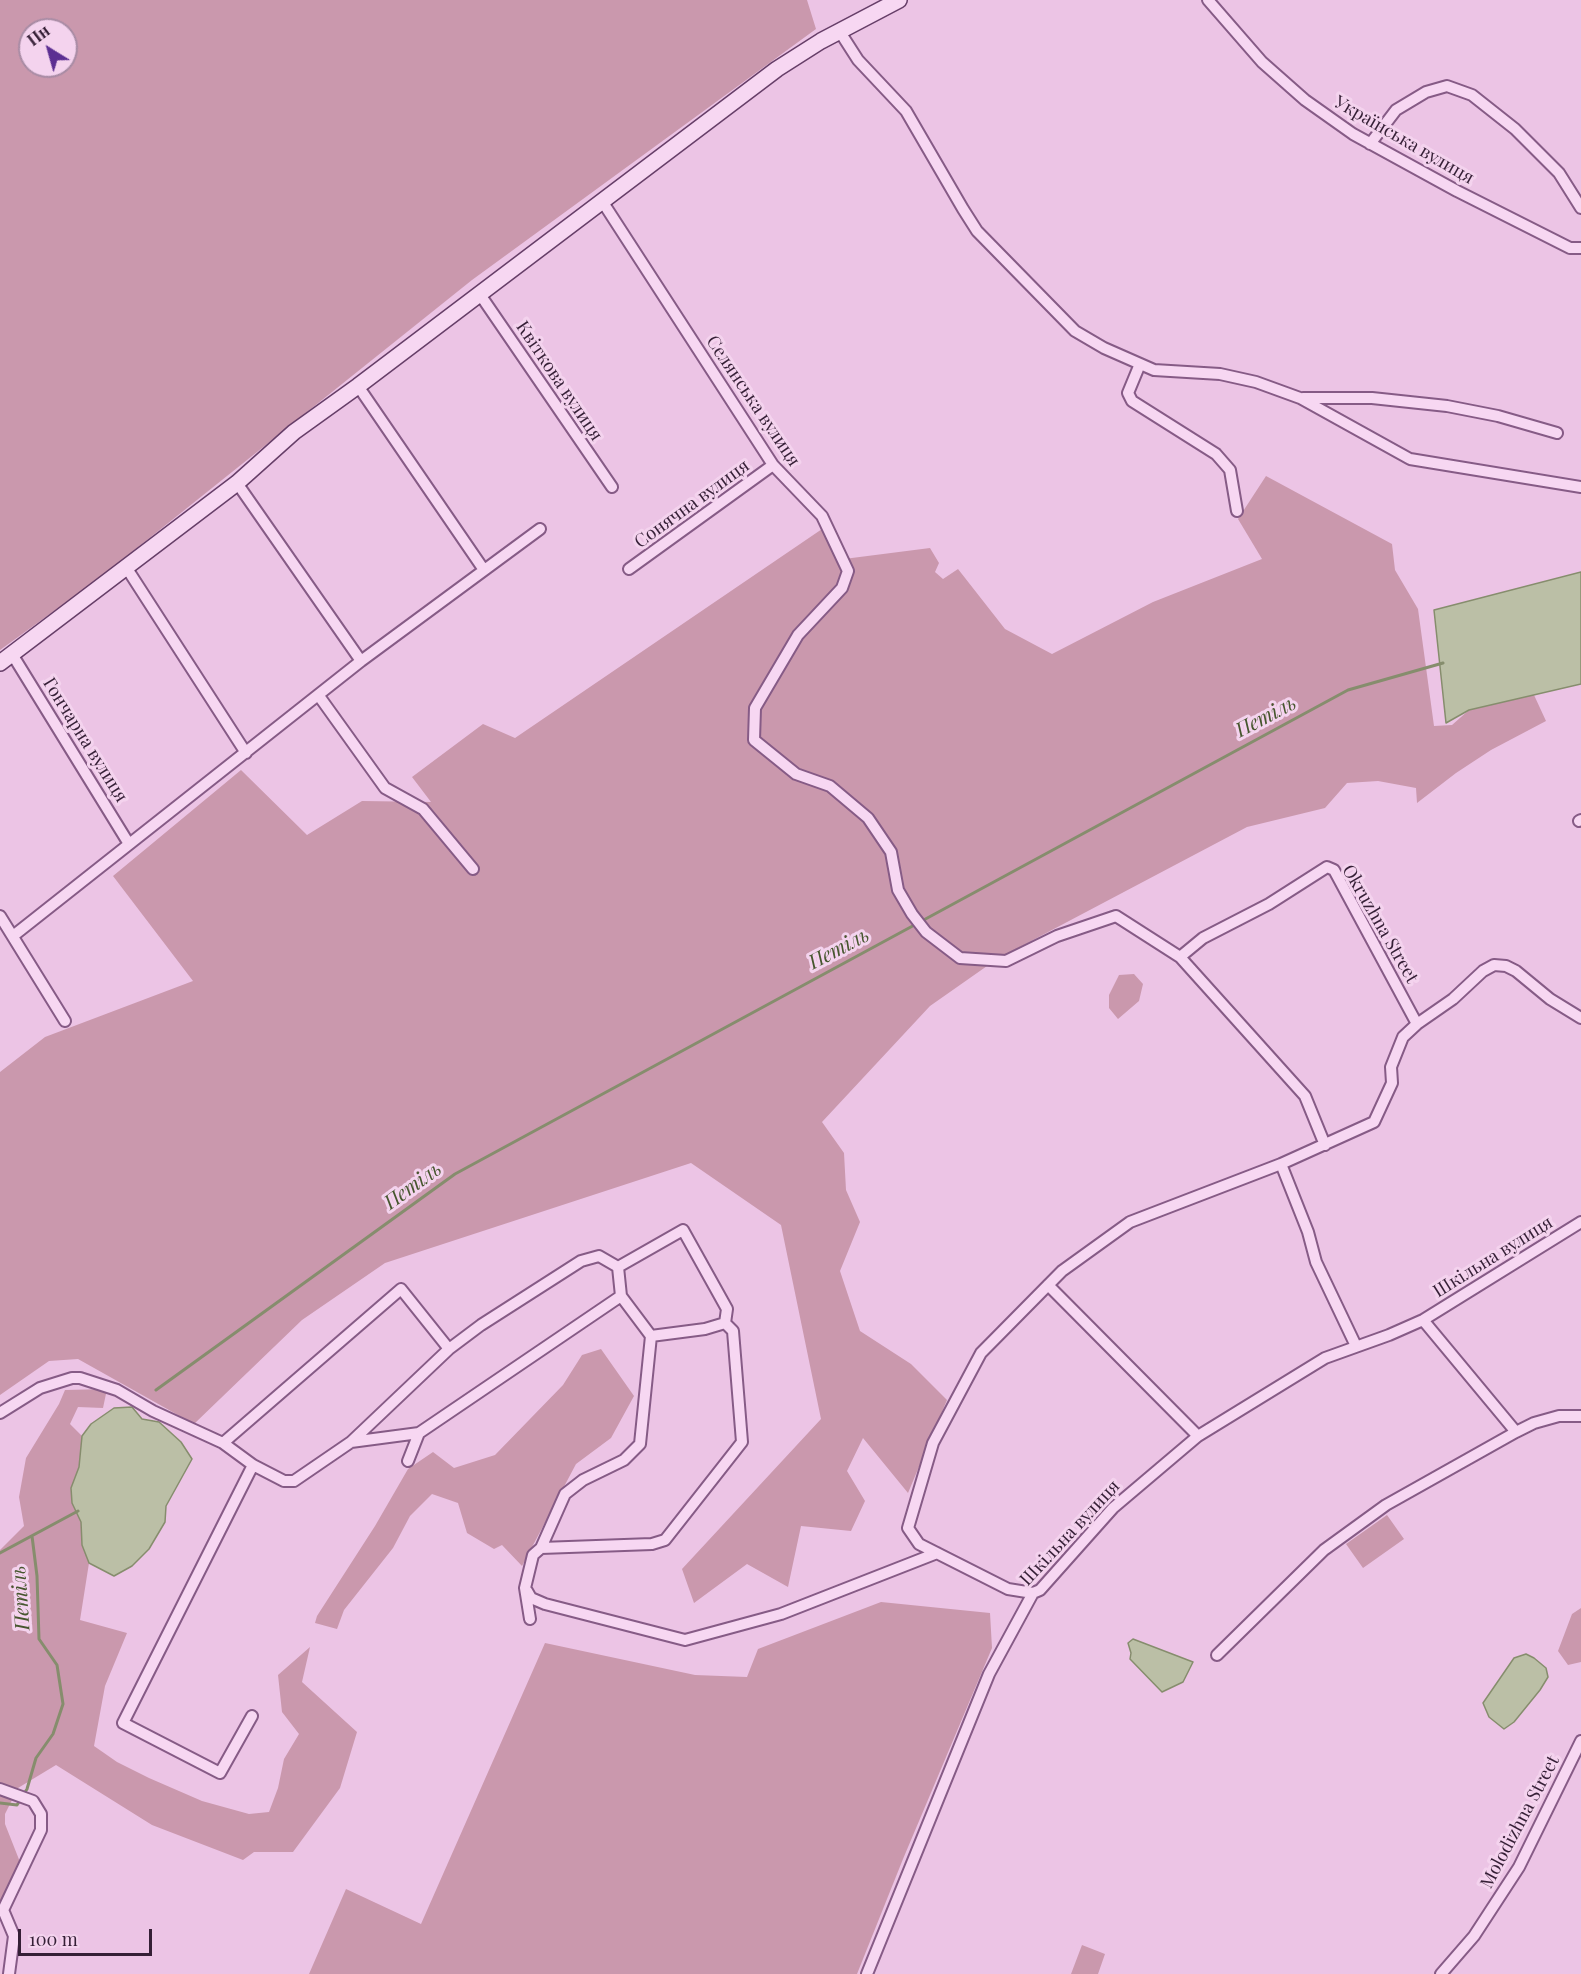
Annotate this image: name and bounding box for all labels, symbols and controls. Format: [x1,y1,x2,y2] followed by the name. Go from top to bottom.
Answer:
[18,18,78,78] north arrow
[23,20,54,50] text: Пн
[1330,91,1478,189] street label: Українська вулиця
[511,317,607,445] street label: Квіткова вулиця
[701,332,805,470] street label: Селянська вулиця
[630,455,754,553] street label: Сонячна вулиця
[38,674,132,806] street label: Гончарна вулиця
[1232,691,1300,743] water label: Петіль
[1337,861,1423,987] street label: Okruzhna Street
[805,923,873,975] water label: Петіль
[380,1157,446,1215] water label: Петіль
[1429,1212,1557,1302] street label: Шкільна вулиця
[1016,1476,1124,1590] street label: Шкільна вулиця
[7,1565,35,1631] water label: Петіль
[1476,1752,1564,1892] street label: Molodizhna Street
[21,1917,154,1955] scale bar
[29,1927,78,1951] text: 100 m

